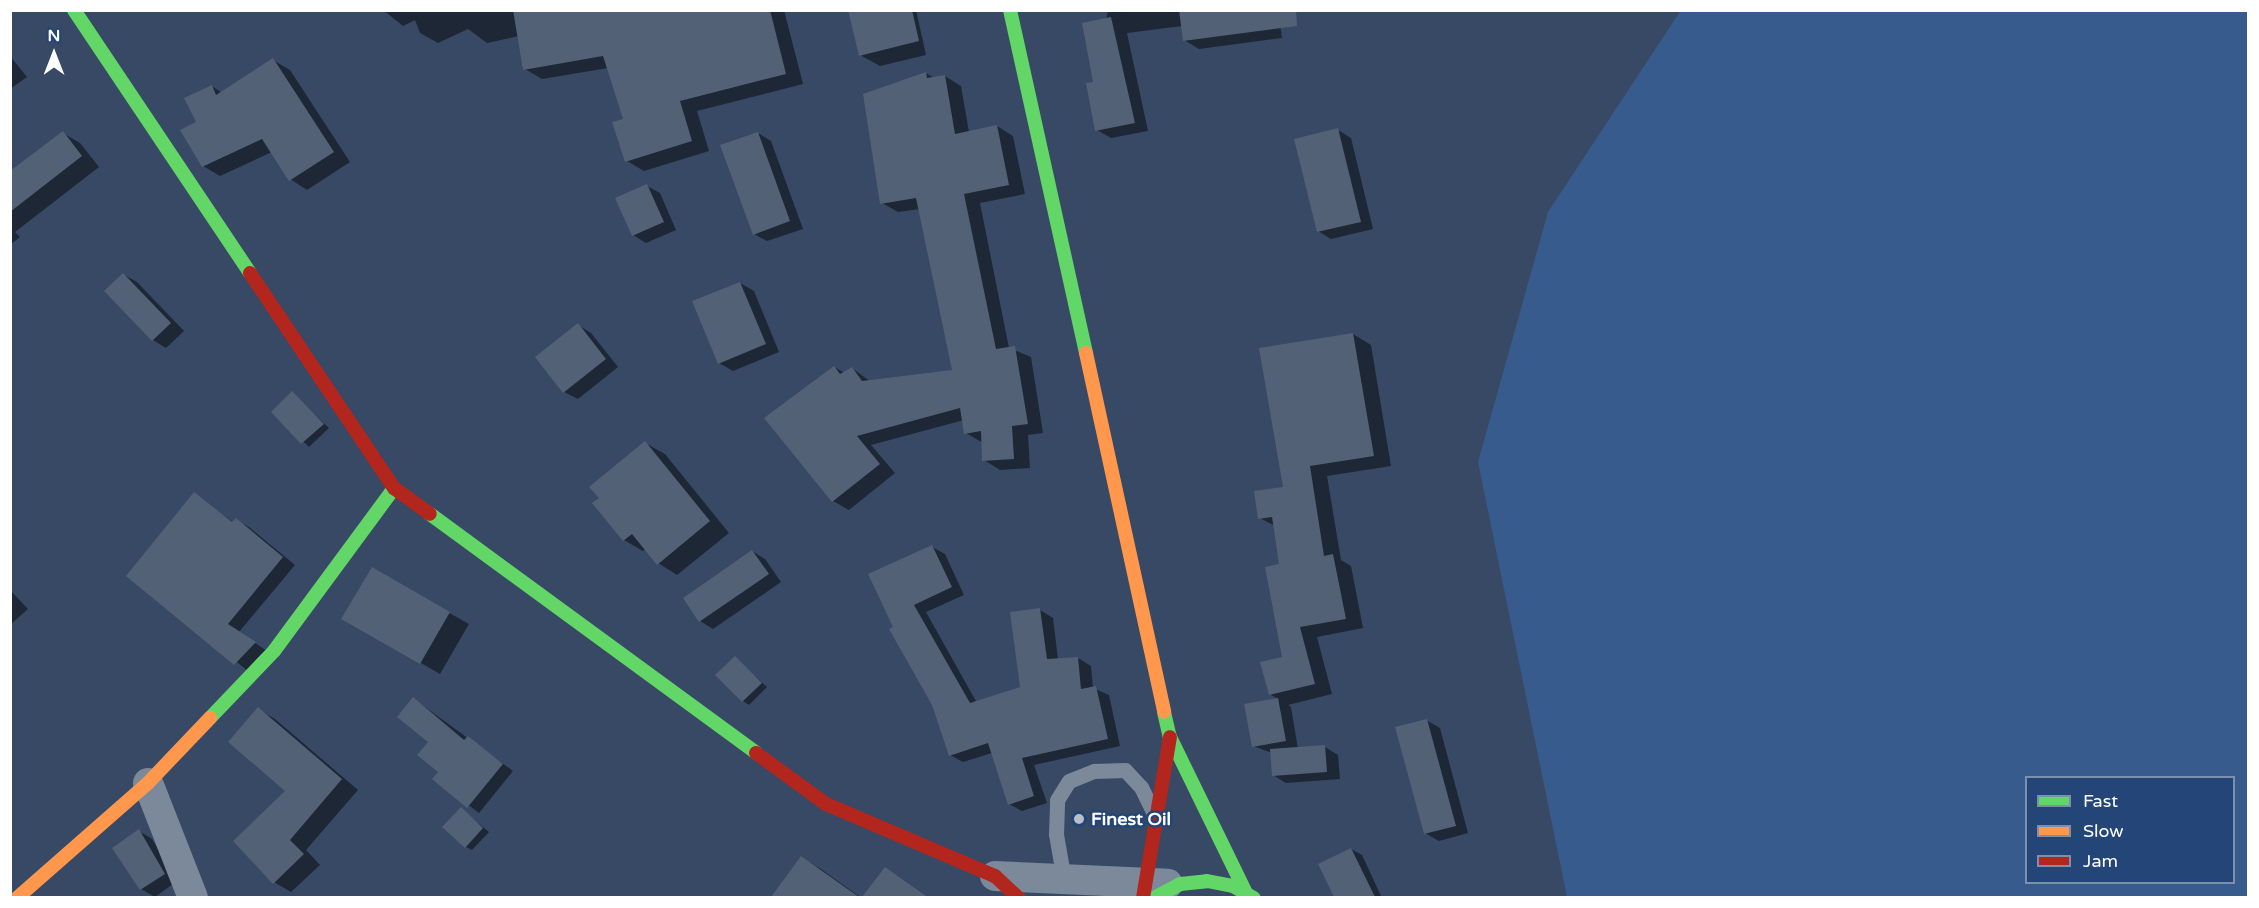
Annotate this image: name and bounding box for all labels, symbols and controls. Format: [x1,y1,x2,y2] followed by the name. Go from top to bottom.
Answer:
[24,24,84,84] north arrow
[48,26,60,46] text: N
[2025,776,2235,884] legend
[2083,790,2118,812] text: Fast
[1091,808,1171,830] place label: Finest Oil
[1072,812,1086,826] marker: Finest Oil
[2083,820,2124,842] text: Slow
[2083,850,2118,872] text: Jam

